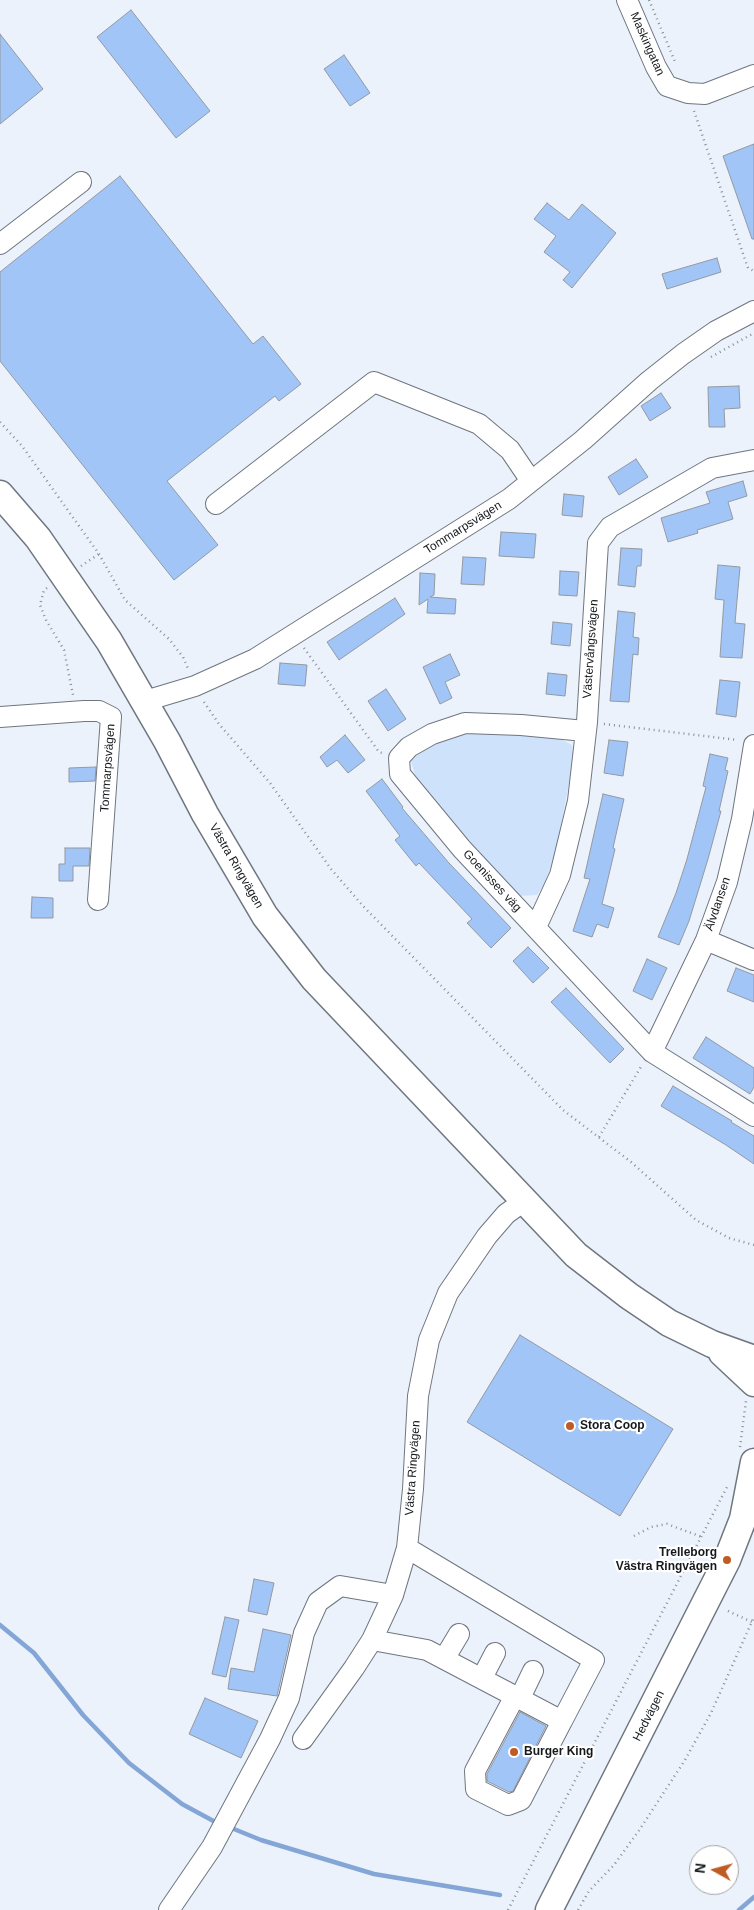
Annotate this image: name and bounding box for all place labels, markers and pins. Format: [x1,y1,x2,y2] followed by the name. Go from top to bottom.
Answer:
[580,1419,645,1433] place label: Stora Coop
[564,1420,576,1432] marker: Stora Coop
[616,1546,717,1574] place label: Trelleborg Västra Ringvägen
[721,1554,733,1566] marker: Trelleborg Västra Ringvägen
[524,1745,593,1759] place label: Burger King
[508,1746,520,1758] marker: Burger King

